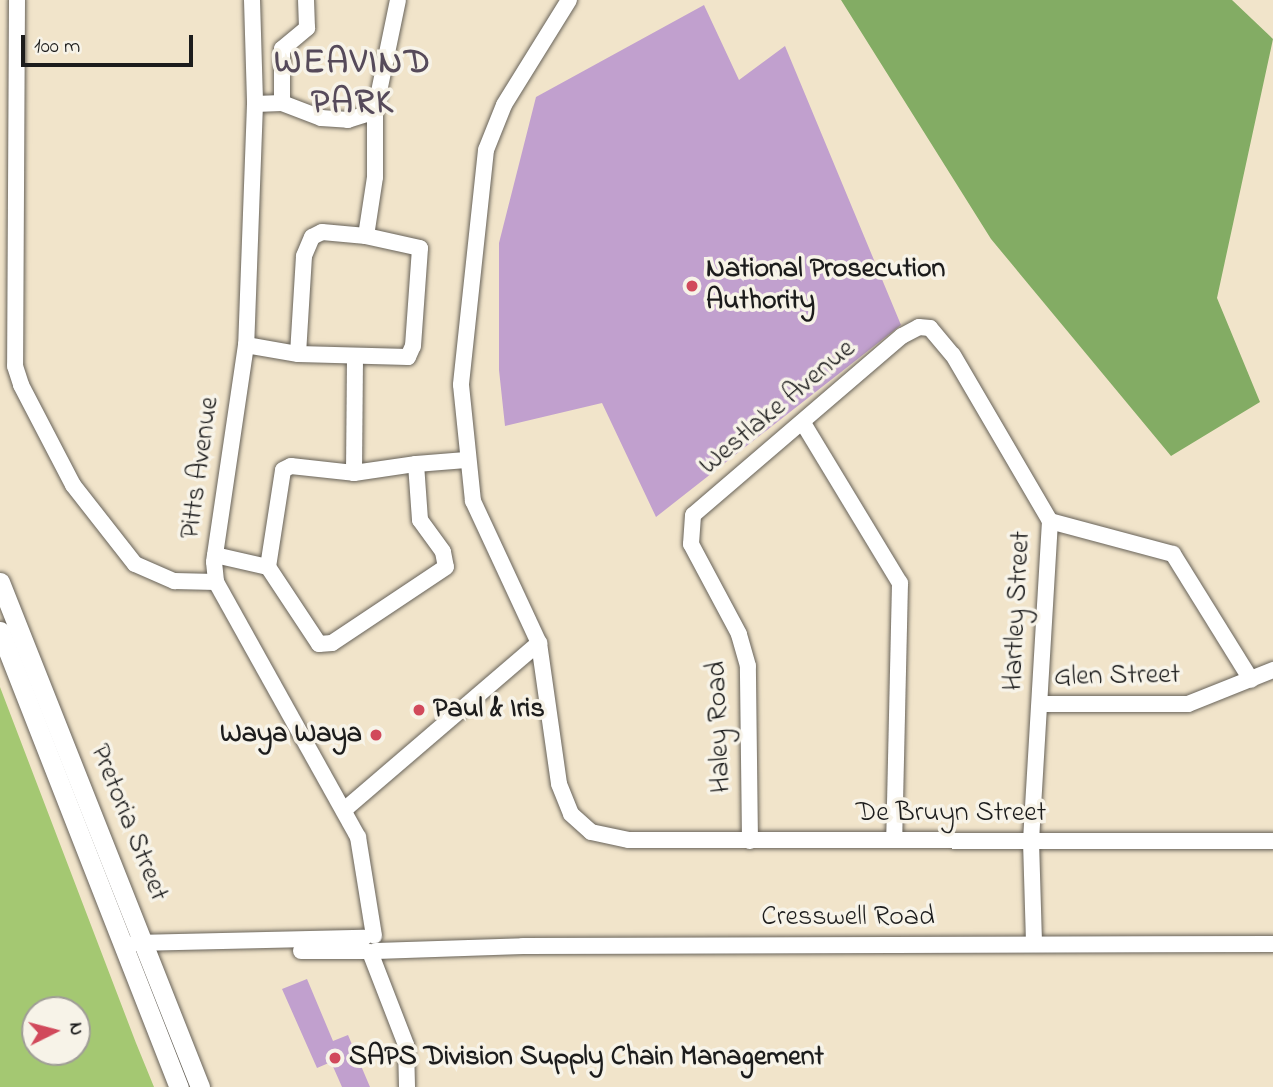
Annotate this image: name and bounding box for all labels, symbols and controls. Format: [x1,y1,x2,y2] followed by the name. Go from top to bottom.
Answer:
[24,21,196,65] scale bar
[34,32,80,62] text: 100 m
[275,43,431,125] district label: WEAVIND PARK
[706,253,945,319] place label: National Prosecution Authority
[684,278,700,294] marker: National Prosecution Authority
[693,333,863,483] street label: Westlake Avenue
[174,395,228,541] street label: Pitts Avenue
[997,530,1039,692] street label: Hartley Street
[1054,659,1180,695] street label: Glen Street
[701,660,739,794] street label: Haley Road
[433,693,545,727] place label: Paul & Iris
[411,702,427,718] marker: Paul & Iris
[220,718,362,752] place label: Waya Waya
[368,727,384,743] marker: Waya Waya
[81,740,175,906] street label: Pretoria Street
[856,797,1046,831] street label: De Bruyn Street
[761,901,935,935] street label: Cresswell Road
[21,996,91,1066] north arrow
[61,1021,89,1037] text: N
[349,1041,824,1075] place label: SAPS Division Supply Chain Management
[327,1050,343,1066] marker: SAPS Division Supply Chain Management

